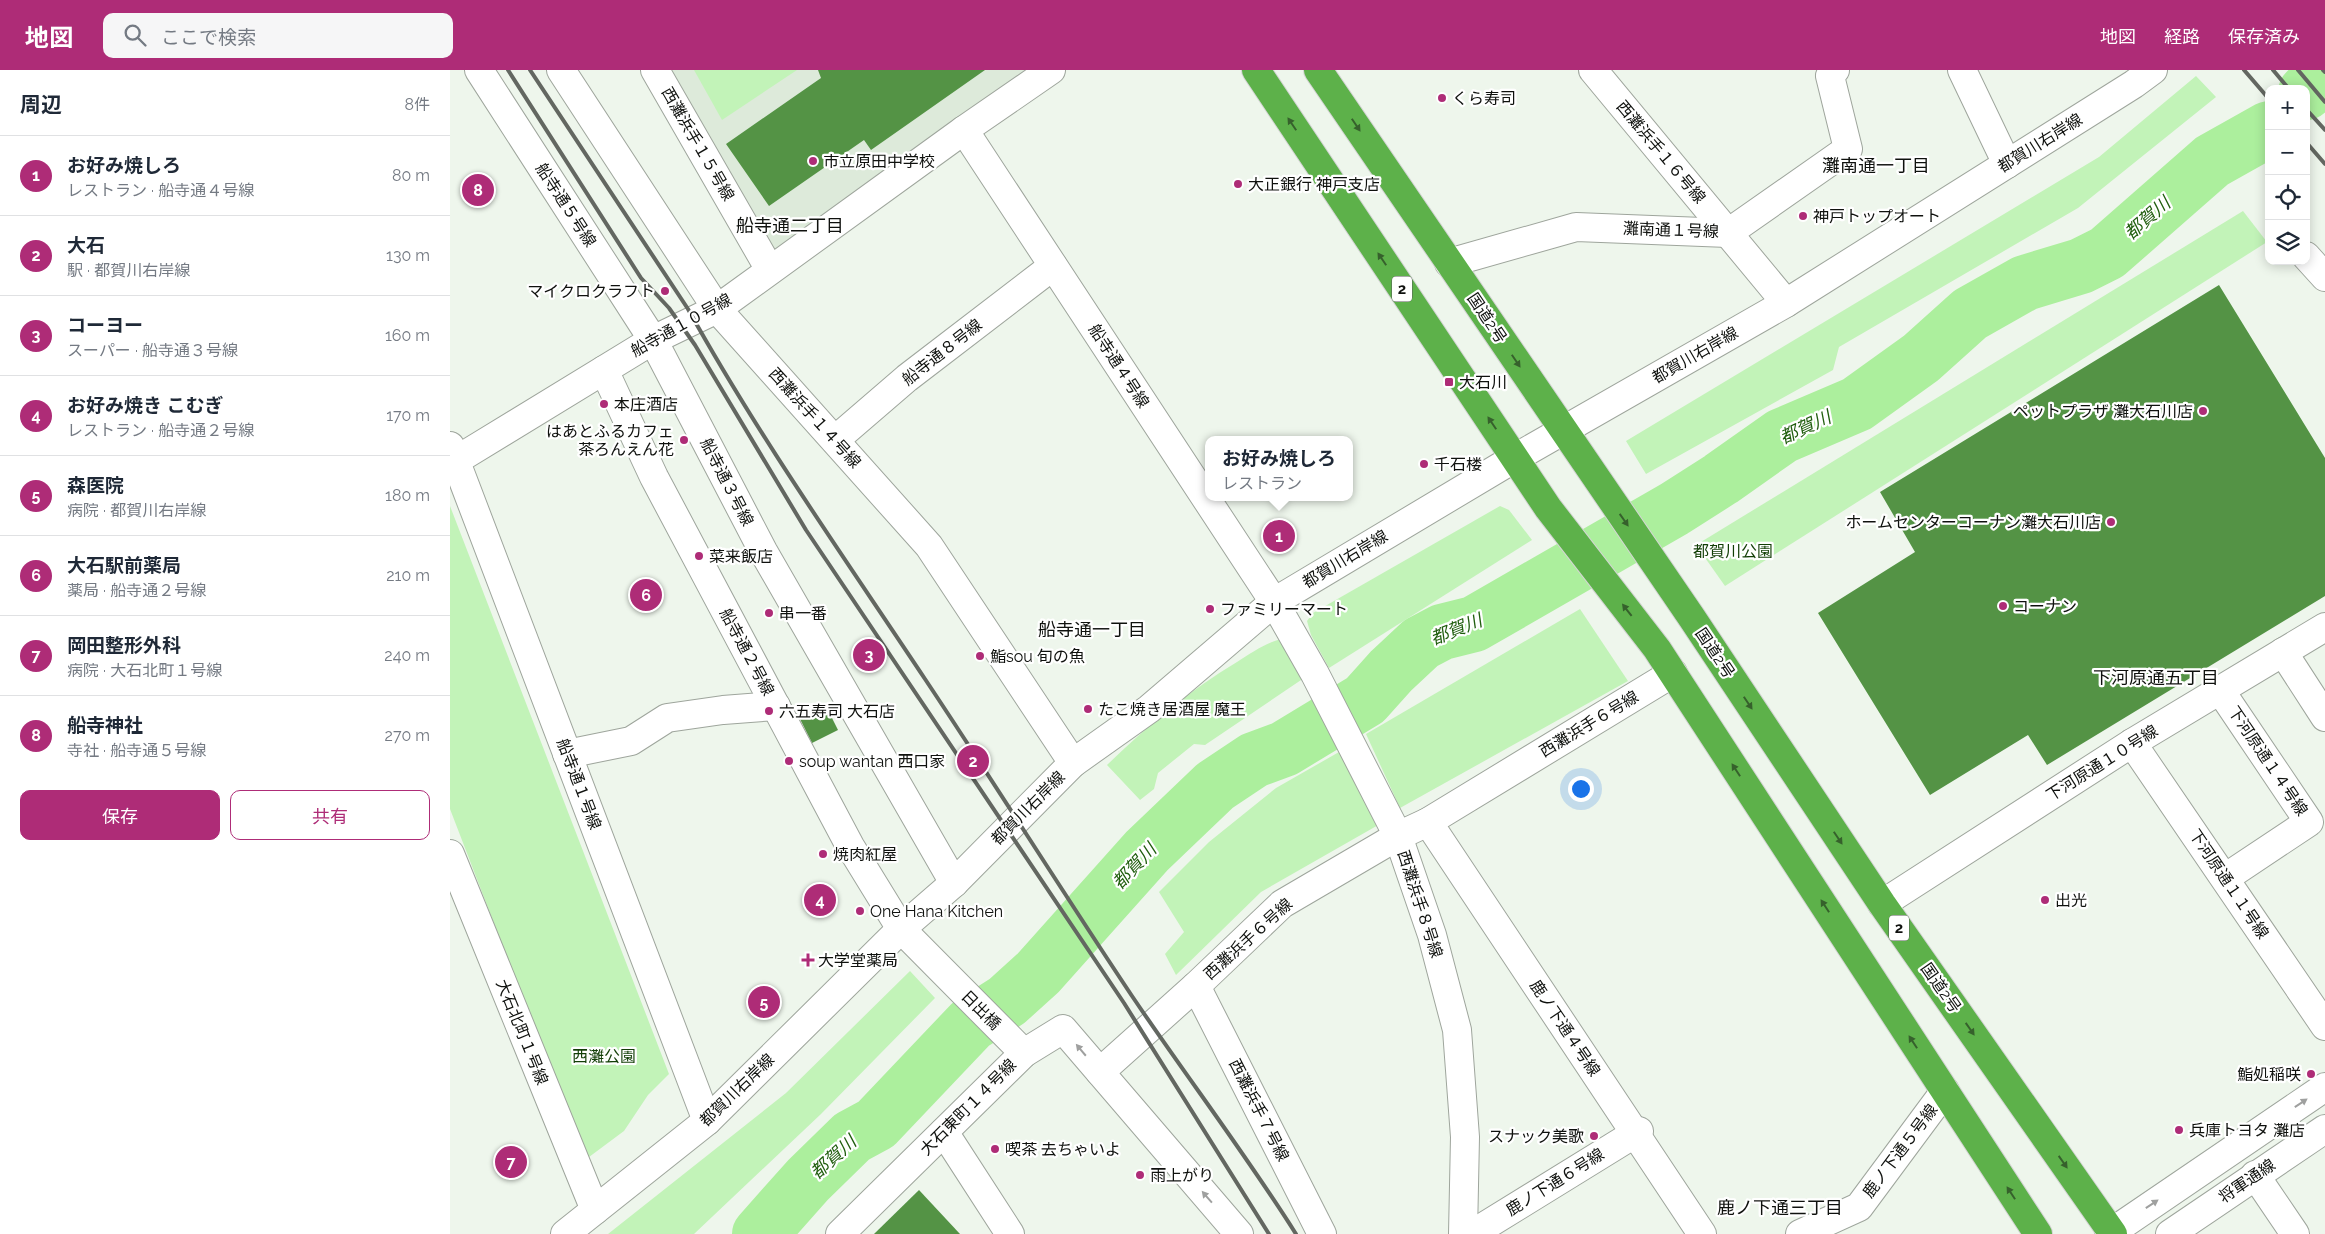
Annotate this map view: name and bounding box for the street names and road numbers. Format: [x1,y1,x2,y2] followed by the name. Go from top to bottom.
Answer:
[658,84,738,204] street label: 西灘浜手１５号線
[1613,97,1709,207] street label: 西灘浜手１６号線
[1994,110,2086,176] street label: 都賀川右岸線
[532,160,600,250] street label: 船寺通５号線
[1623,219,1719,241] street label: 灘南通１号線
[1392,276,1412,302] road number: 2
[1463,289,1511,347] street label: 国道2号
[627,290,735,360] street label: 船寺通１０号線
[898,315,986,389] street label: 船寺通８号線
[1085,321,1153,411] street label: 船寺通４号線
[1649,323,1741,387] street label: 都賀川右岸線
[765,364,865,472] street label: 西灘浜手１４号線
[697,435,757,529] street label: 船寺通３号線
[1299,526,1391,592] street label: 都賀川右岸線
[716,605,778,699] street label: 船寺通２号線
[1691,624,1739,682] street label: 国道2号
[1536,687,1642,761] street label: 西灘浜手６号線
[2224,703,2312,819] street label: 下河原通１４号線
[2043,721,2161,805] street label: 下河原通１０号線
[553,736,605,832] street label: 船寺通１号線
[987,767,1069,849] street label: 都賀川右岸線
[2185,826,2273,942] street label: 下河原通１１号線
[1394,848,1446,960] street label: 西灘浜手８号線
[1200,894,1296,984] street label: 西灘浜手６号線
[1889,916,1909,940] road number: 2
[1917,959,1965,1017] street label: 国道2号
[1526,976,1604,1080] street label: 鹿ノ下通４号線
[492,977,552,1087] street label: 大石北町１号線
[957,986,1005,1034] street label: 日出橋
[696,1050,778,1130] street label: 都賀川右岸線
[916,1055,1020,1159] street label: 大石東町１４号線
[1225,1056,1293,1164] street label: 西灘浜手７号線
[1859,1101,1941,1201] street label: 鹿ノ下通５号線
[1502,1144,1608,1220] street label: 鹿ノ下通６号線
[2215,1155,2279,1207] street label: 将軍通線

